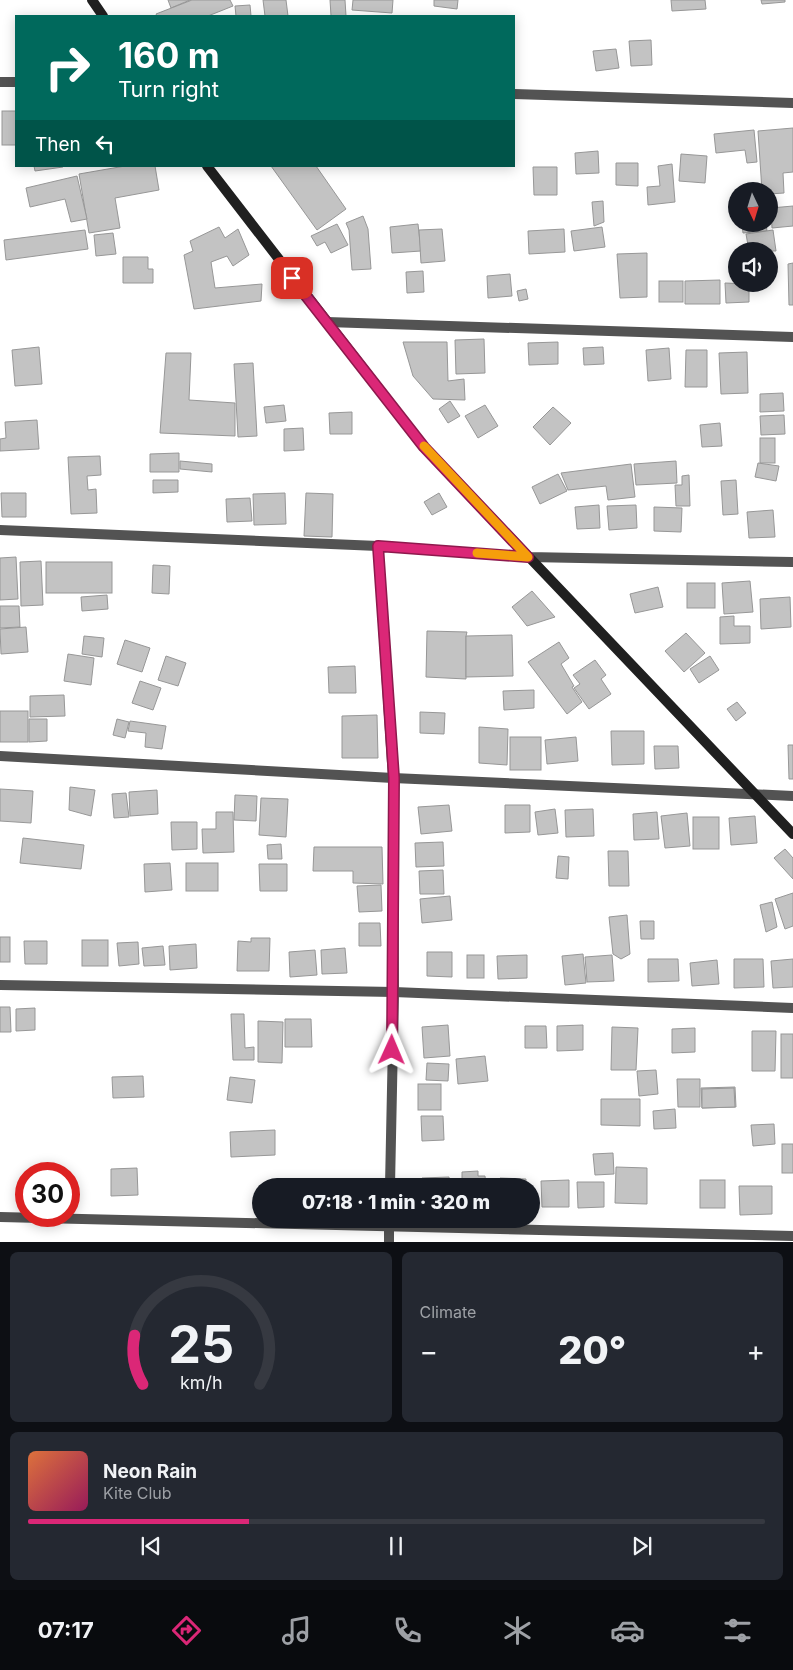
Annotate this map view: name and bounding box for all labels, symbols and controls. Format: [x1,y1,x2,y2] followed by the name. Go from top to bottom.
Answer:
[118,34,220,76] text: 160 m
[35,35,100,100] icon: right
[118,76,219,102] text: Turn right
[91,130,119,158] icon: left
[35,133,81,156] text: Then
[728,182,778,232] north arrow
[728,182,778,292] map controls
[728,242,778,292] button: sound
[271,257,313,299] pin
[278,264,306,292] icon: arrive
[365,1023,417,1075] position arrow
[15,1162,80,1227] speed limit sign: 30
[302,1191,490,1214] text: 07:18 · 1 min · 320 m
[420,1302,476,1322] text: Climate
[168,1313,234,1376] text: 25
[558,1327,626,1373] text: 20°
[420,1334,438,1368] text: −
[746,1334,765,1368] text: +
[180,1372,222,1393] text: km/h
[103,1460,197,1483] text: Neon Rain
[103,1483,172,1503] text: Kite Club
[137,1532,165,1560] icon: previous
[382,1532,410,1560] icon: pause
[628,1532,656,1560] icon: next
[169,1613,204,1648] icon: directions
[279,1613,314,1648] icon: music
[390,1613,425,1648] icon: phone
[500,1613,535,1648] icon: climate
[610,1613,645,1648] icon: car
[720,1613,755,1648] icon: filters
[38,1617,94,1643] text: 07:17

